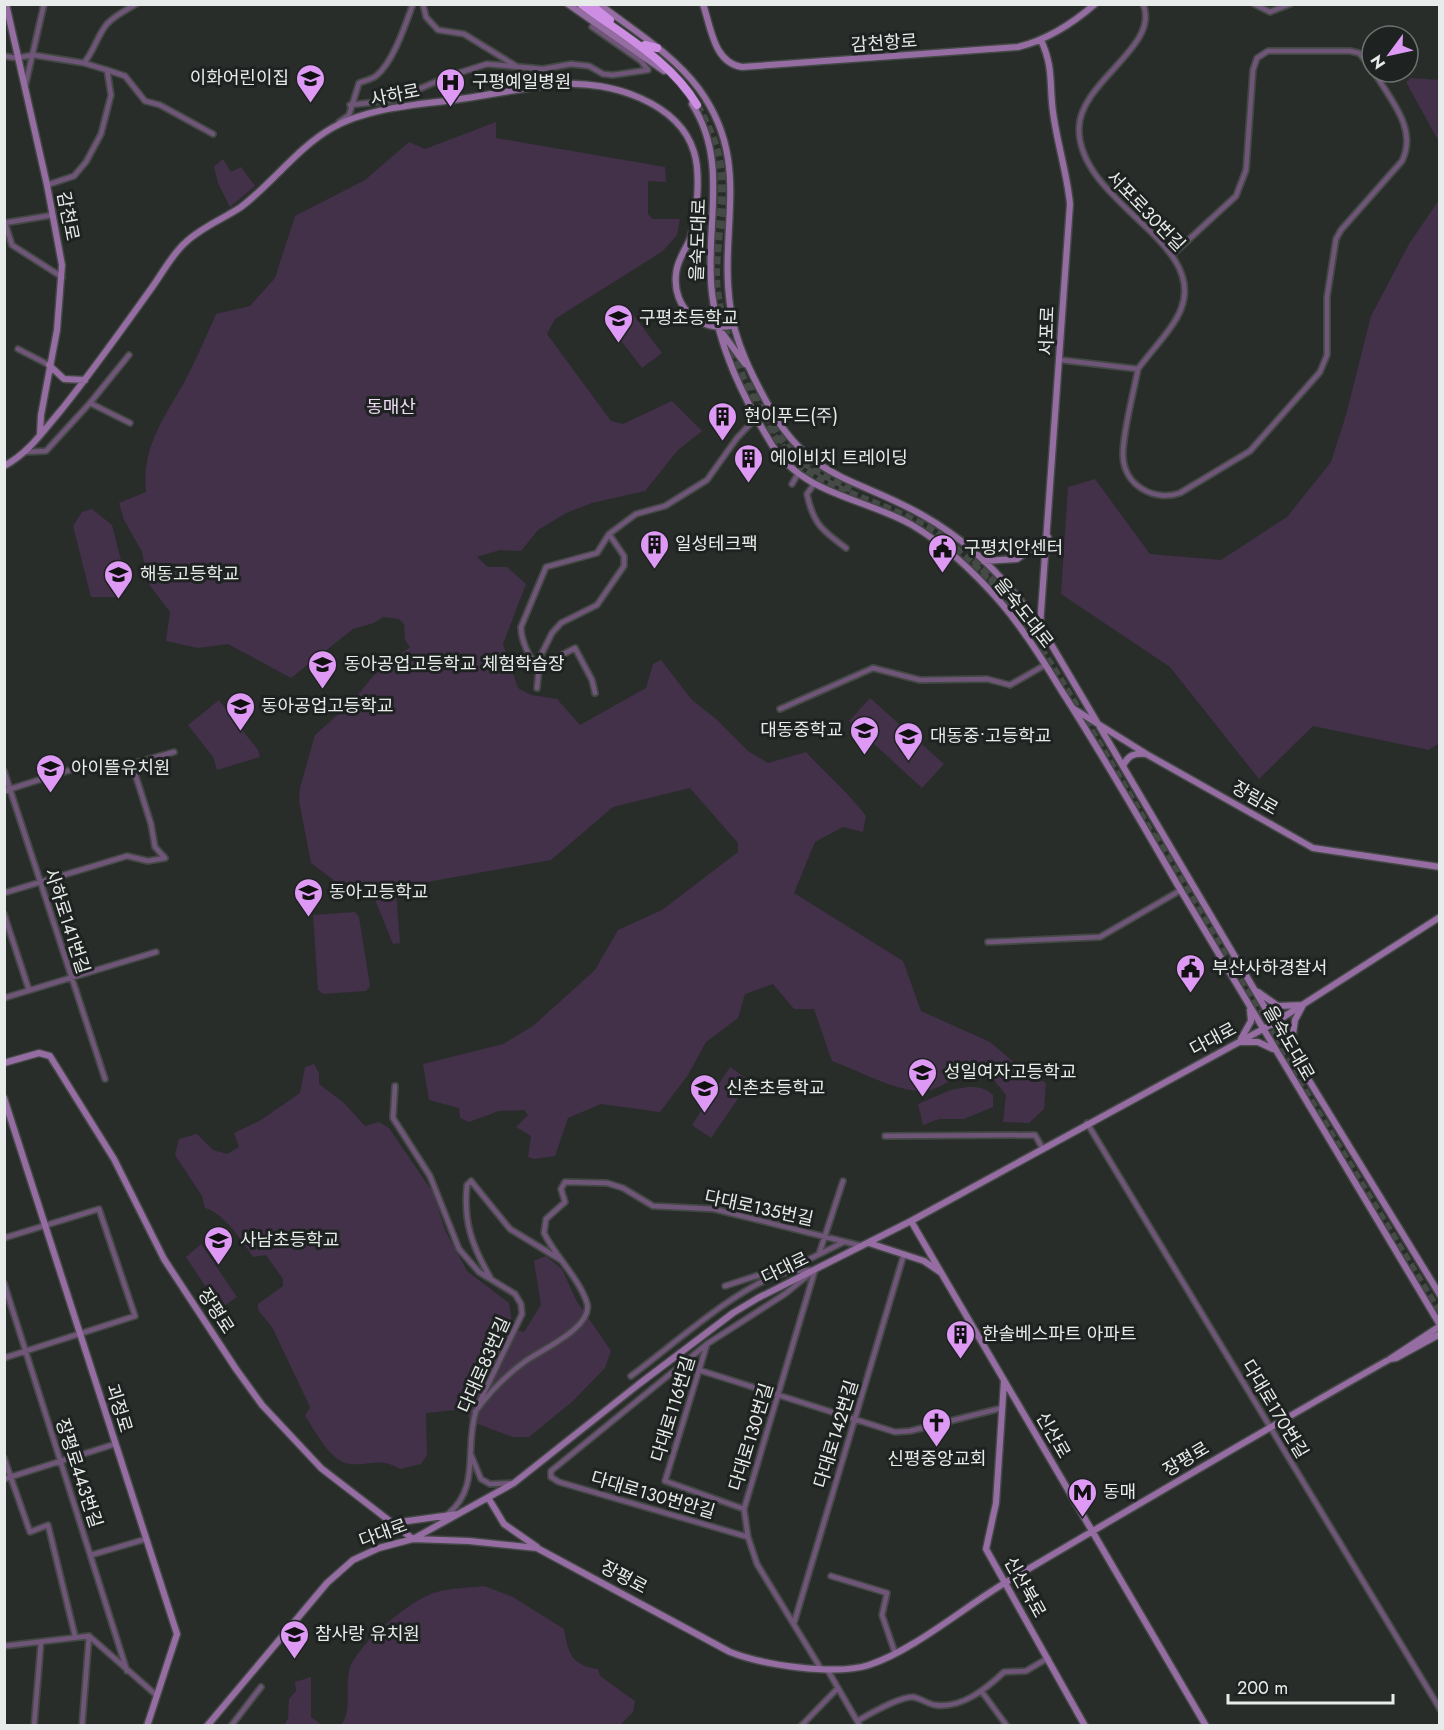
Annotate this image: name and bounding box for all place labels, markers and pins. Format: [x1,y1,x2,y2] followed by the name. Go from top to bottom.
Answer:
[294,62,326,104] school or university icon: 이화어린이집
[190,65,289,91] place label: 이화어린이집
[435,66,467,108] hospital icon: 구평예일병원
[472,69,571,95] place label: 구평예일병원
[602,302,634,344] school or university icon: 구평초등학교
[639,305,738,331] place label: 구평초등학교
[707,400,739,442] building icon: 현이푸드(주)
[744,403,838,429] place label: 현이푸드(주)
[733,442,765,484] building icon: 에이비치 트레이딩
[770,445,908,471] place label: 에이비치 트레이딩
[638,528,670,570] building icon: 일성테크팩
[675,531,758,557] place label: 일성테크팩
[927,532,959,574] public building icon: 구평치안센터
[964,535,1063,561] place label: 구평치안센터
[103,558,135,600] school or university icon: 해동고등학교
[140,561,239,587] place label: 해동고등학교
[307,648,339,690] school or university icon: 동아공업고등학교 체험학습장
[344,651,565,677] place label: 동아공업고등학교 체험학습장
[224,690,256,732] school or university icon: 동아공업고등학교
[261,693,393,719] place label: 동아공업고등학교
[848,714,880,756] school or university icon: 대동중학교
[760,717,843,743] place label: 대동중학교
[893,720,925,762] school or university icon: 대동중•고등학교
[930,723,1051,749] place label: 대동중•고등학교
[34,752,66,794] school or university icon: 아이뜰유치원
[71,755,170,781] place label: 아이뜰유치원
[292,876,324,918] school or university icon: 동아고등학교
[329,879,428,905] place label: 동아고등학교
[1175,952,1207,994] public building icon: 부산사하경찰서
[1212,955,1328,981] place label: 부산사하경찰서
[907,1056,939,1098] school or university icon: 성일여자고등학교
[944,1059,1076,1085] place label: 성일여자고등학교
[689,1072,721,1114] school or university icon: 신촌초등학교
[726,1075,825,1101] place label: 신촌초등학교
[203,1224,235,1266] school or university icon: 사남초등학교
[240,1227,339,1253] place label: 사남초등학교
[945,1318,977,1360] building icon: 한솔베스파트 아파트
[982,1321,1136,1347] place label: 한솔베스파트 아파트
[921,1406,953,1448] church icon: 신평중앙교회
[887,1446,987,1472] place label: 신평중앙교회
[1066,1476,1098,1518] metro station icon: 동매
[1103,1479,1136,1505] place label: 동매
[278,1618,310,1660] school or university icon: 참사랑 유치원
[315,1621,420,1647] place label: 참사랑 유치원

